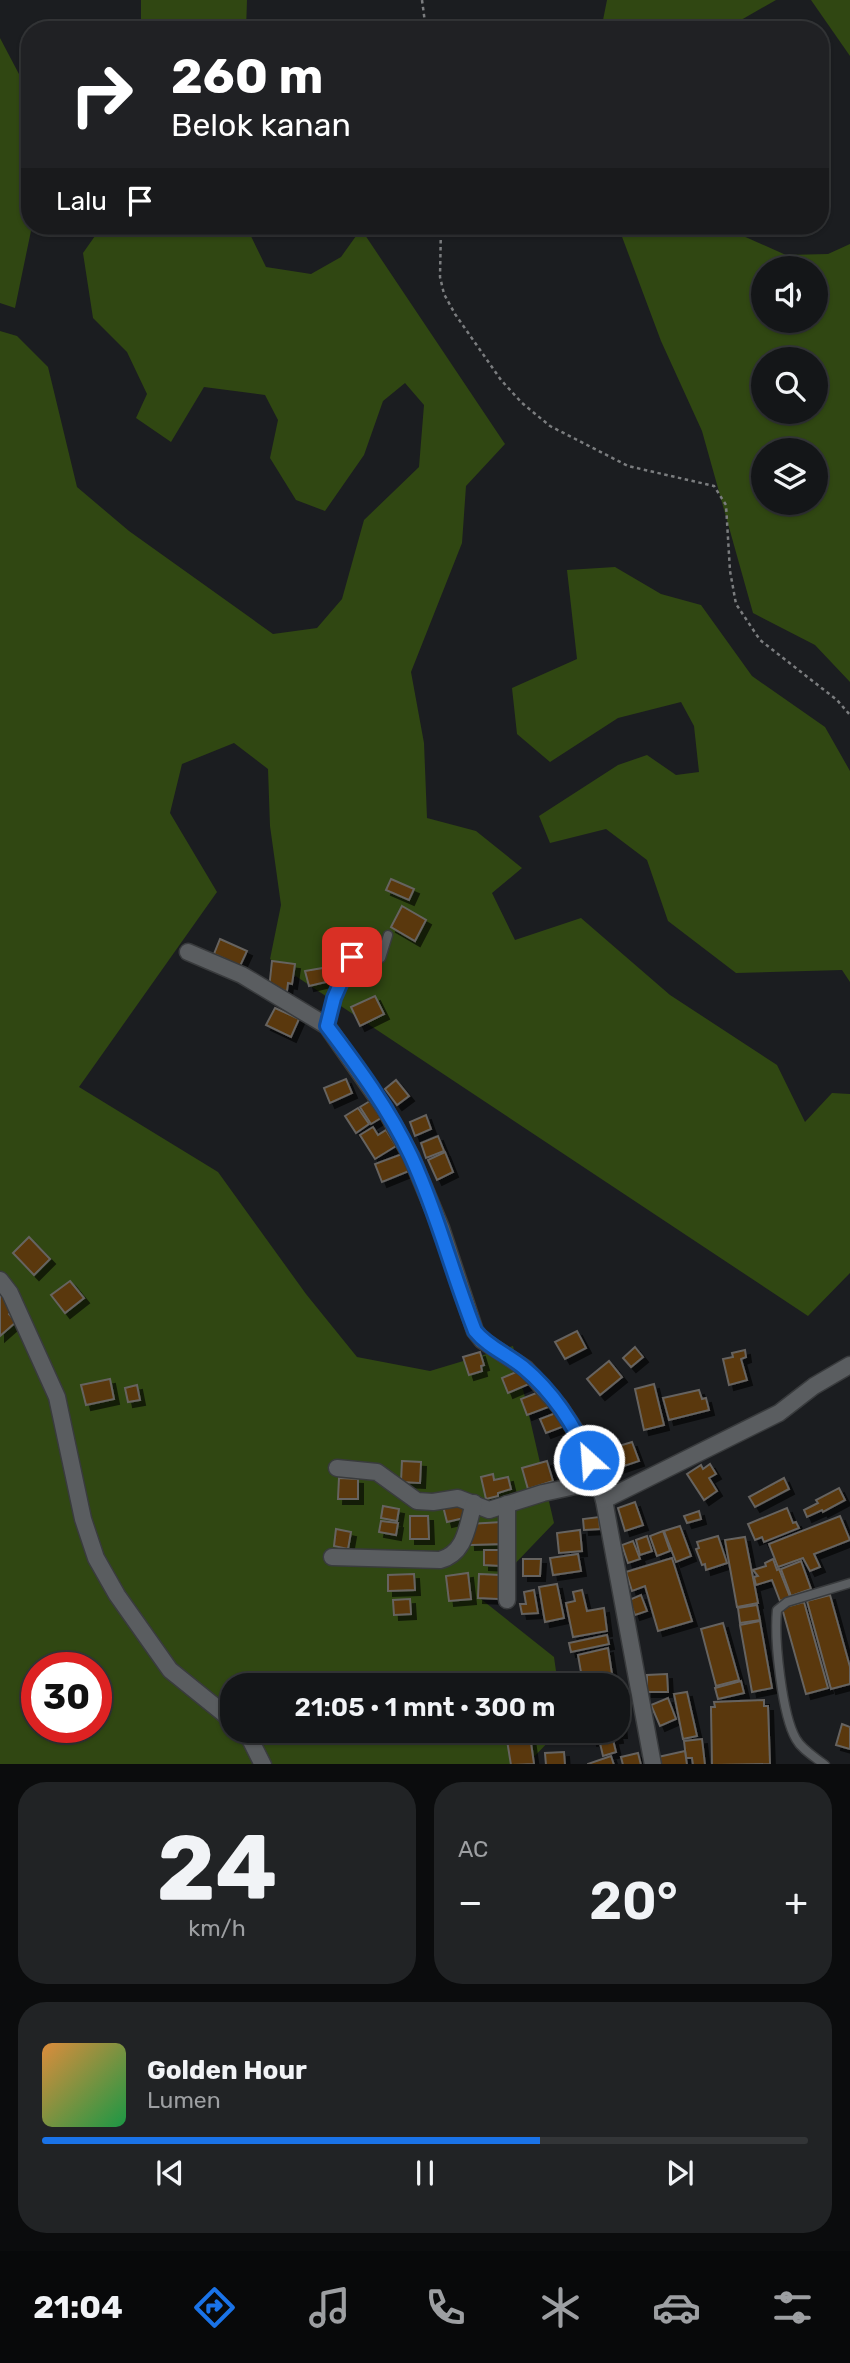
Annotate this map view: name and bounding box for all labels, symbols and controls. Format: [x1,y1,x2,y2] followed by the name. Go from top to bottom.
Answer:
[171,47,323,105] text: 260 m
[56,49,147,140] icon: right
[171,106,351,144] text: Belok kanan
[121,182,159,220] icon: arrive
[56,186,107,217] text: Lalu
[751,256,828,515] map controls
[751,256,828,333] button: sound
[751,347,828,424] button: search
[751,438,828,515] button: layers
[322,927,382,987] pin
[333,938,371,976] icon: arrive
[552,1423,626,1497] position arrow
[21,1652,112,1743] speed limit sign: 30
[295,1692,555,1723] text: 21:05 · 1 mnt · 300 m
[157,1814,277,1922] text: 24
[458,1835,488,1863] text: AC
[589,1870,678,1932] text: 20°
[458,1879,483,1925] text: −
[784,1879,808,1925] text: +
[188,1914,246,1942] text: km/h
[147,2055,307,2086] text: Golden Hour
[147,2086,221,2114] text: Lumen
[151,2154,189,2192] icon: previous
[406,2154,444,2192] icon: pause
[661,2154,699,2192] icon: next
[190,2283,239,2332] icon: directions
[305,2283,354,2332] icon: music
[421,2283,470,2332] icon: phone
[536,2283,585,2332] icon: climate
[652,2283,701,2332] icon: car
[768,2283,817,2332] icon: filters
[33,2288,123,2326] text: 21:04

